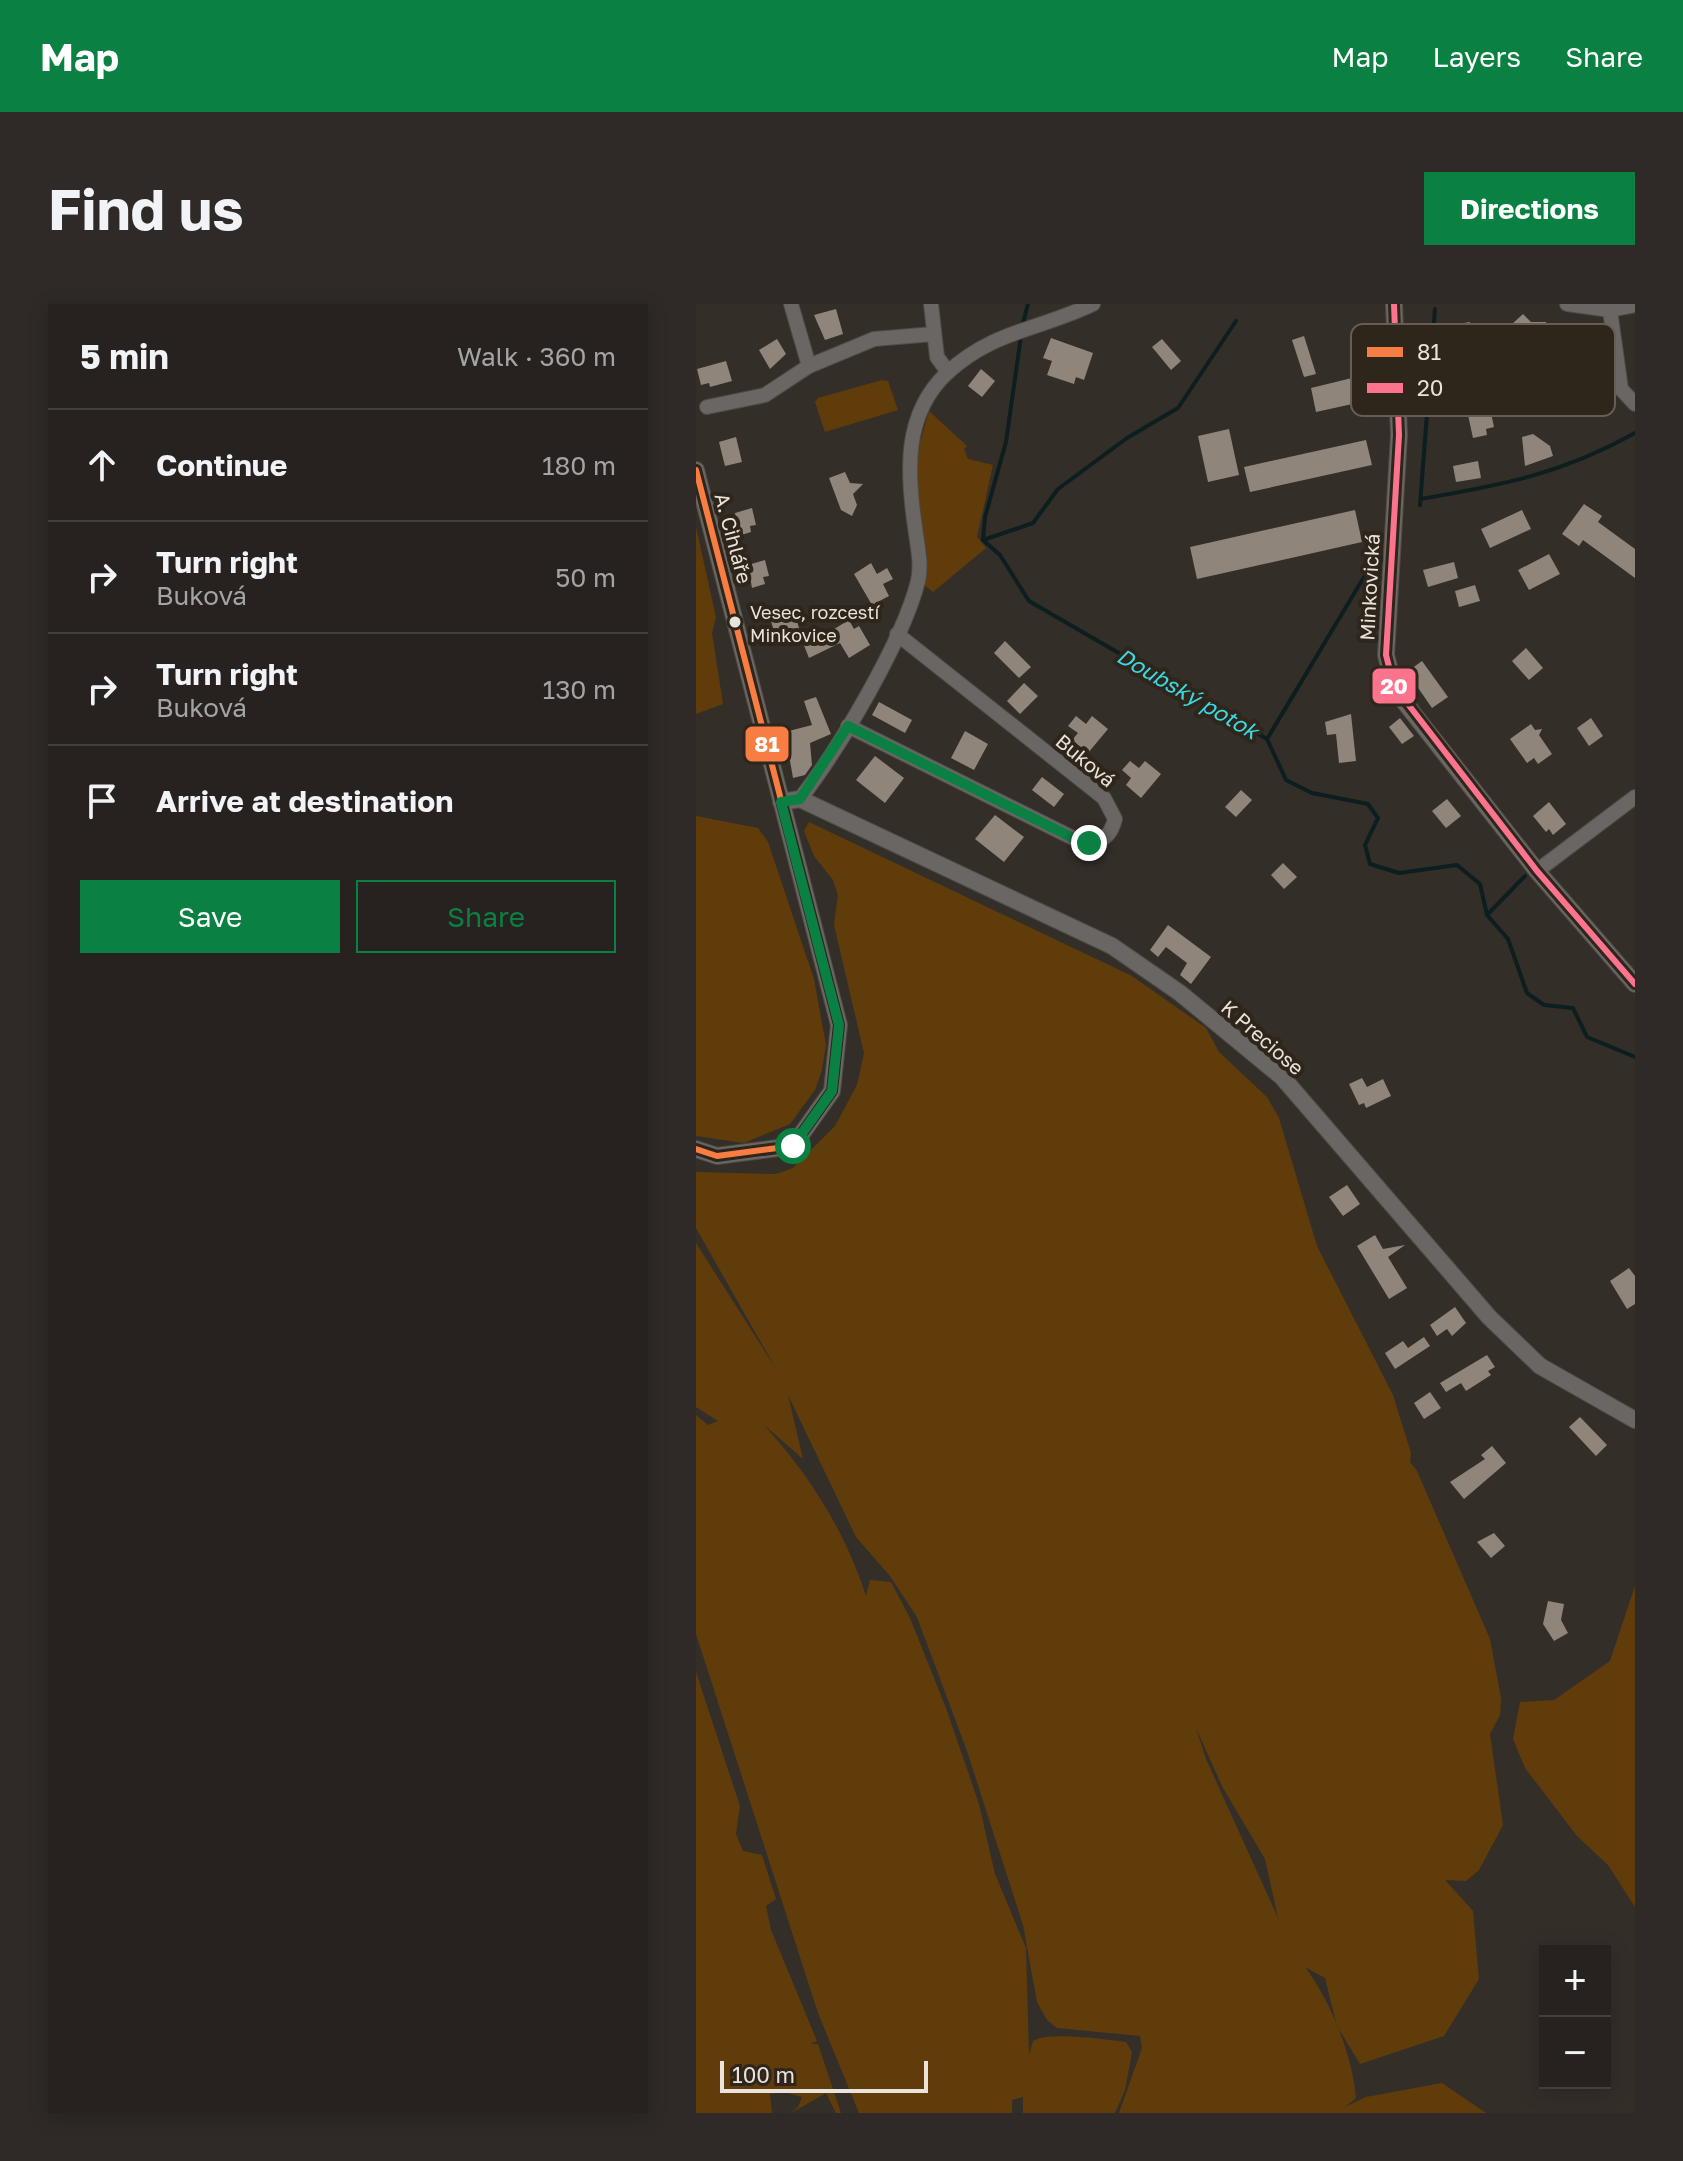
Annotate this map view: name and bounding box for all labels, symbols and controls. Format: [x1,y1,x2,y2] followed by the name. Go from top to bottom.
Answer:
[40,34,119,79] text: Map
[1331,40,1389,73] text: Map
[1433,40,1521,73] text: Layers
[1565,40,1643,73] text: Share
[1424,172,1635,245] button: Directions
[48,175,244,242] text: Find us
[1351,324,1615,416] legend
[80,336,169,376] text: 5 min
[1417,338,1441,365] text: 81
[457,341,616,372] text: Walk · 360 m
[1417,374,1443,401] text: 20
[80,443,124,487] icon: ahead
[156,447,287,483] text: Continue
[542,450,616,481] text: 180 m
[710,490,758,586] street label: A. Cihláře
[1354,533,1384,641] street label: Minkovická
[156,544,298,580] text: Turn right
[80,555,124,599] icon: right
[555,562,616,593] text: 50 m
[156,580,247,611] text: Buková
[750,601,881,646] place label: Vesec, rozcestí Minkovice
[727,614,743,630] marker: Vesec, rozcestí Minkovice
[1113,642,1266,746] water label: Doubský potok
[156,656,298,692] text: Turn right
[80,667,124,711] icon: right
[1371,667,1417,705] line badge: 20
[1380,672,1408,699] text: 20
[543,674,616,705] text: 130 m
[156,692,247,723] text: Buková
[744,725,790,763] line badge: 81
[1052,728,1120,792] street label: Buková
[754,730,780,757] text: 81
[80,779,124,823] icon: arrive
[156,783,453,819] text: Arrive at destination
[1071,825,1107,861] route end
[80,880,340,953] button: Save
[356,880,616,953] button: Share
[1217,995,1309,1079] street label: K Preciose
[775,1128,811,1164] route start
[1539,1945,1611,2089] map controls
[1539,1945,1611,2017] button: +
[1539,2017,1611,2089] button: −
[720,2057,928,2093] scale bar
[732,2061,795,2088] text: 100 m

